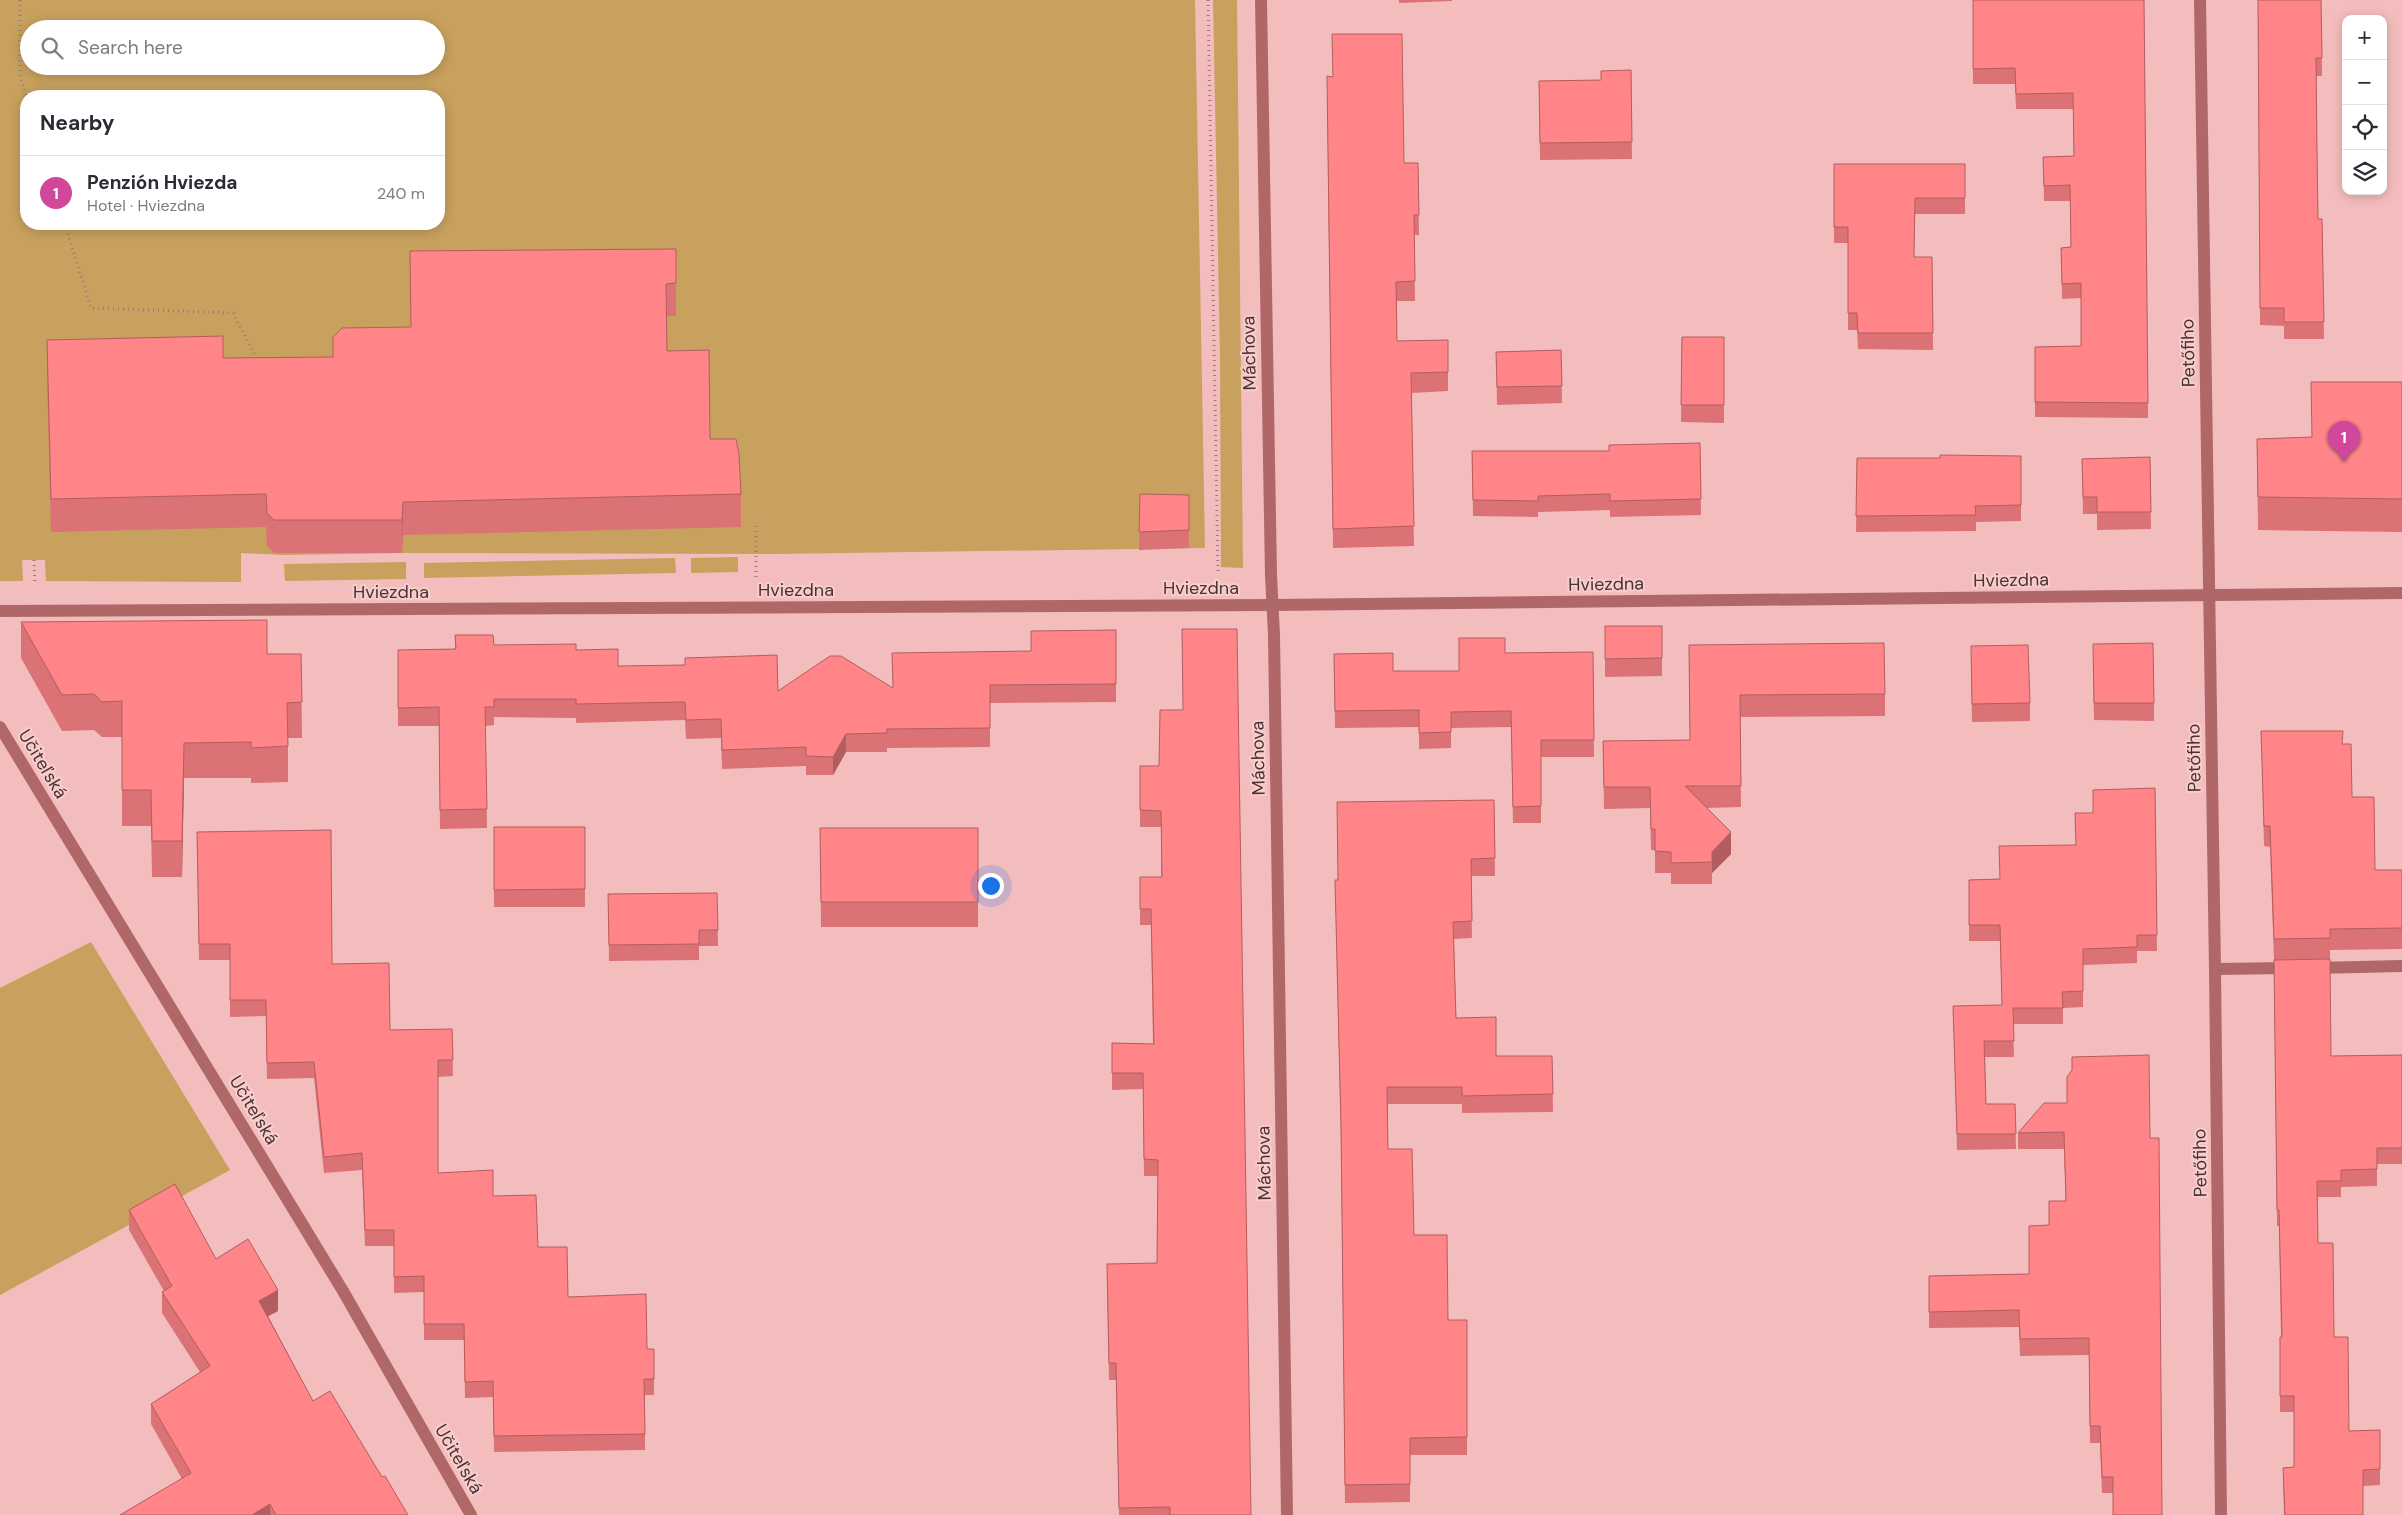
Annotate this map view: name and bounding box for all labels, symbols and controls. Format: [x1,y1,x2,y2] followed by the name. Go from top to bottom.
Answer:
[2342,15,2387,195] map controls
[2342,15,2387,60] button: +
[20,20,445,75] search box
[38,34,66,62] icon: search
[78,35,183,60] text: Search here
[2342,60,2387,105] button: −
[2342,105,2387,150] button: locate
[40,109,114,137] text: Nearby
[2342,150,2387,195] button: layers
[87,170,237,195] text: Penzión Hviezda
[53,183,59,204] text: 1
[377,183,425,204] text: 240 m
[87,195,205,216] text: Hotel · Hviezdna
[1236,315,1262,391] street label: Máchova
[2175,319,2201,387] street label: Petőfiho
[2328,421,2360,462] pin: 1
[1973,567,2049,593] street label: Hviezdna
[1568,571,1644,597] street label: Hviezdna
[1163,576,1239,600] street label: Hviezdna
[758,578,834,602] street label: Hviezdna
[353,580,429,604] street label: Hviezdna
[1245,720,1271,796] street label: Máchova
[2181,724,2207,792] street label: Petőfiho
[13,725,73,803] street label: Učiteľská
[978,873,1004,899] your location
[224,1071,284,1149] street label: Učiteľská
[1251,1125,1277,1201] street label: Máchova
[2187,1129,2213,1197] street label: Petőfiho
[429,1420,489,1498] street label: Učiteľská

